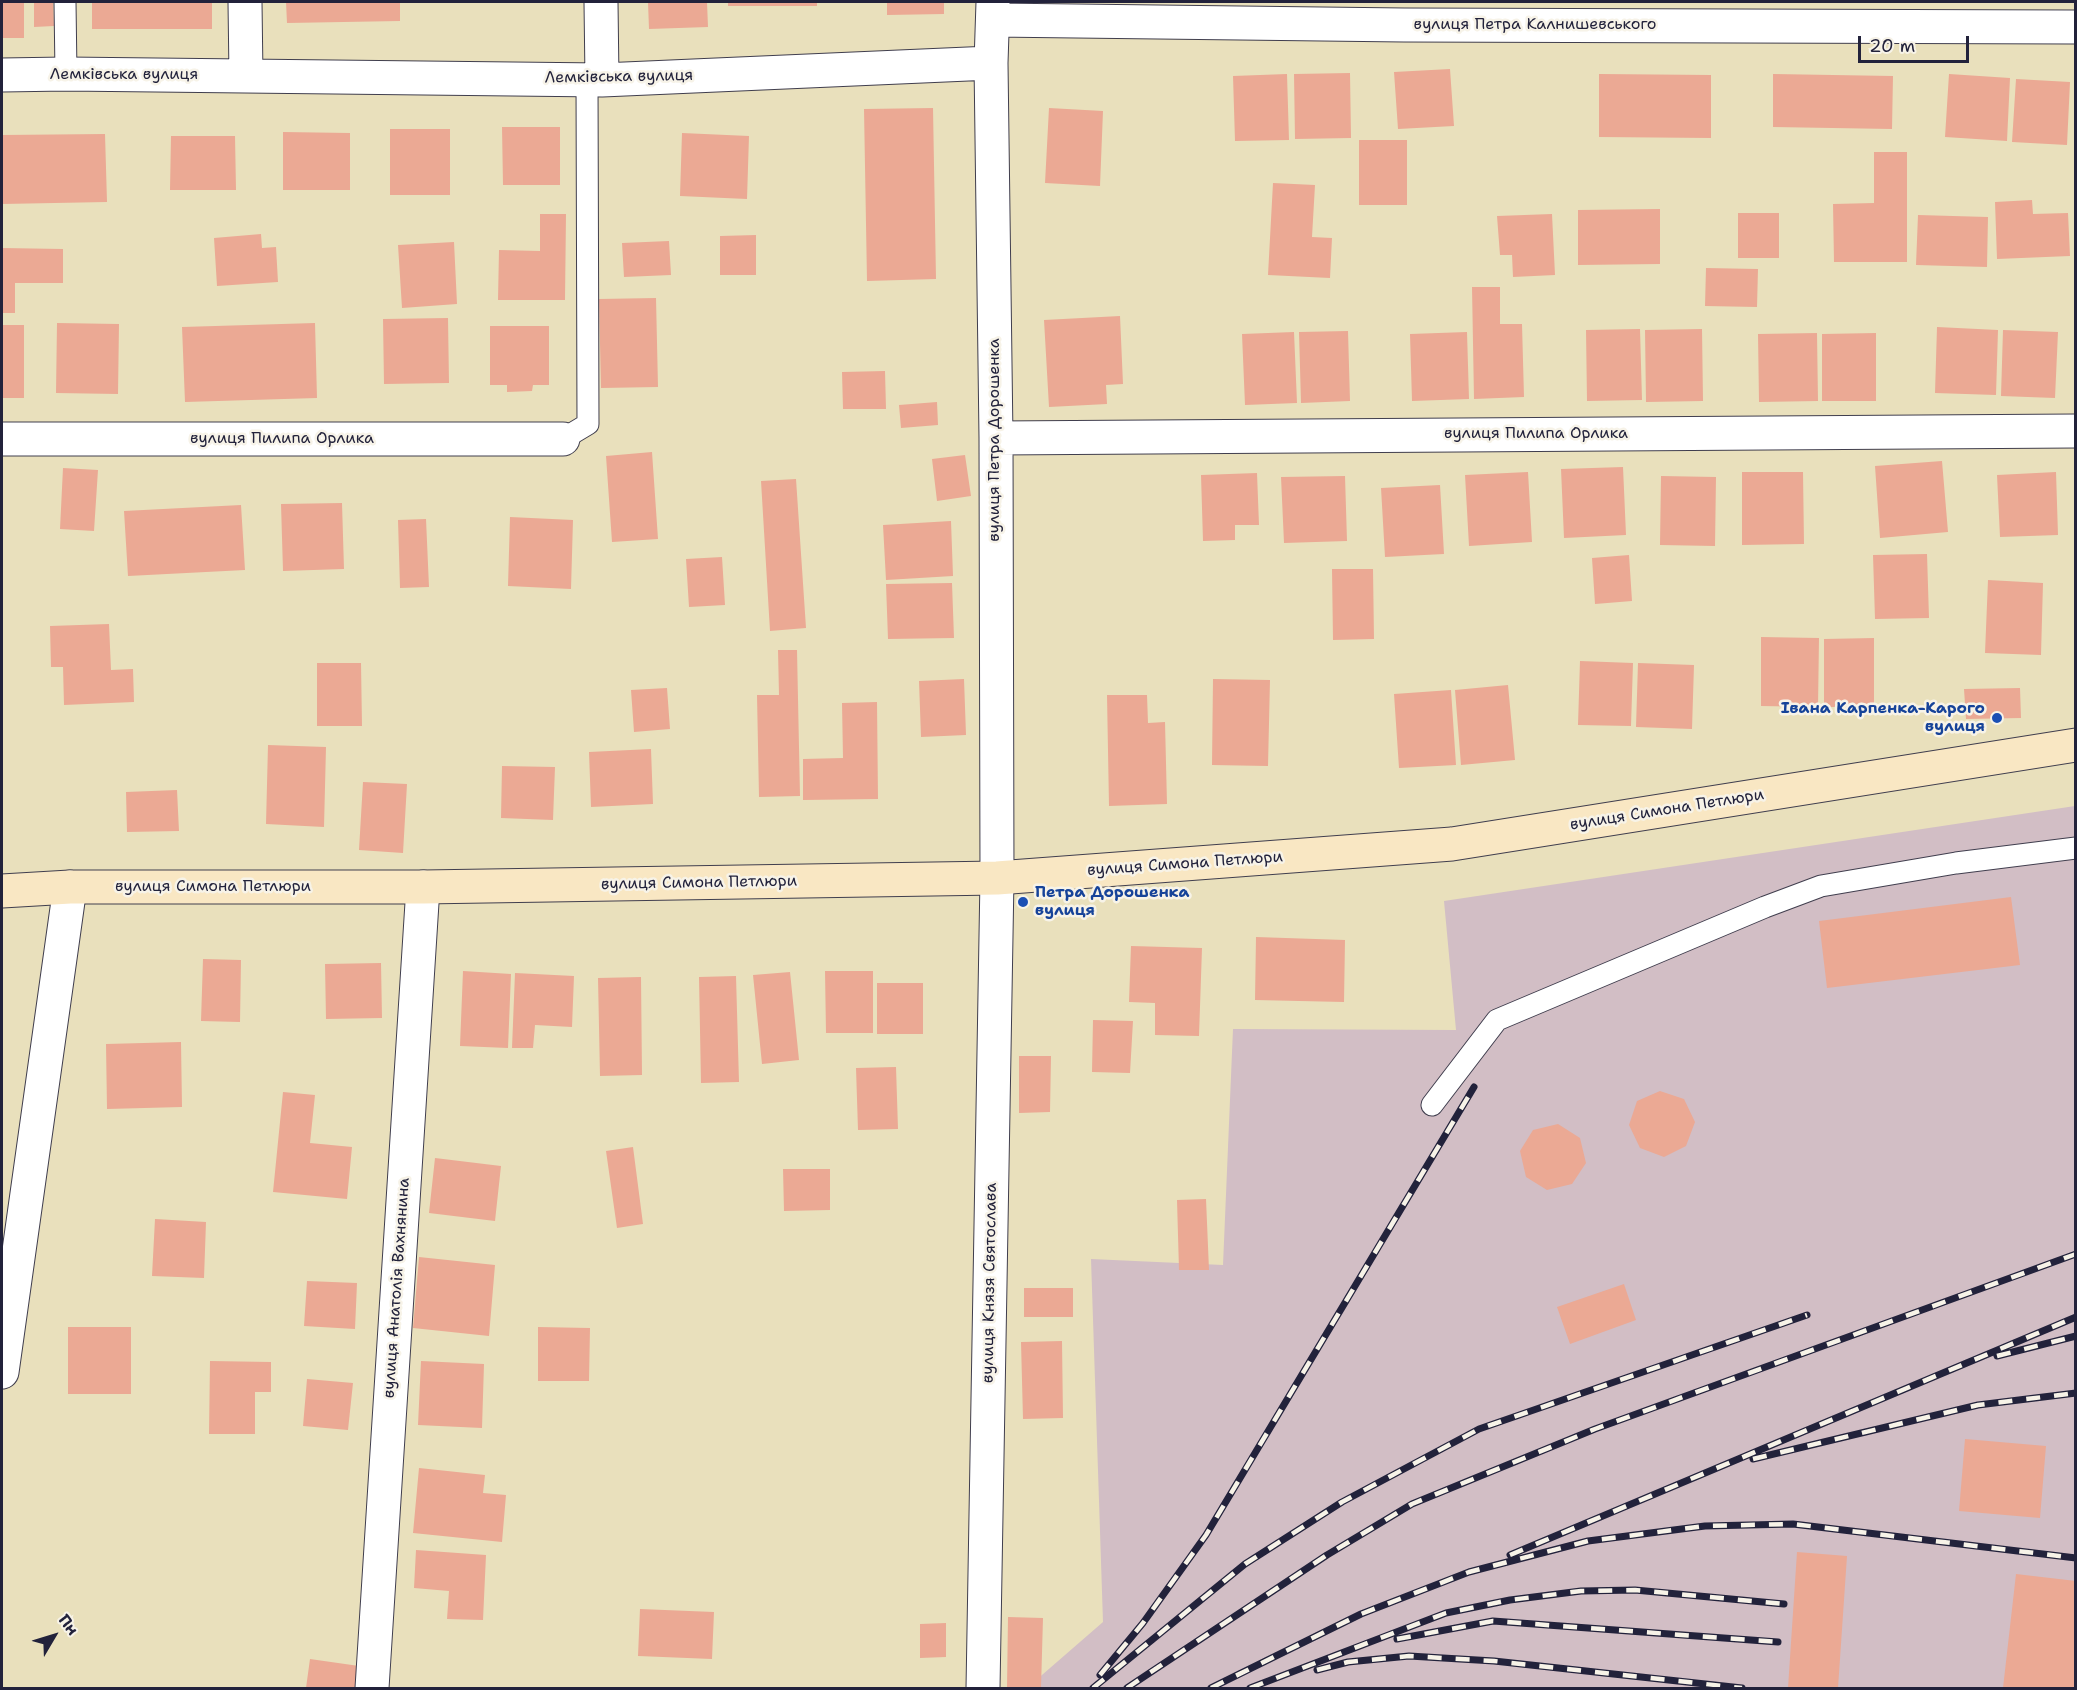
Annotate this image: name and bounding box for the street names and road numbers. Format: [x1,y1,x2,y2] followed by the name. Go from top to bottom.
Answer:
[1414,15,1656,35] street label: вулиця Петра Калнишевського
[50,65,198,85] street label: Лемківська вулиця
[545,66,693,88] street label: Лемківська вулиця
[985,338,1005,542] street label: вулиця Петра Дорошенка
[1444,424,1628,444] street label: вулиця Пилипа Орлика
[190,429,374,449] street label: вулиця Пилипа Орлика
[1569,785,1765,835] street label: вулиця Симона Петлюри
[1086,848,1284,880] street label: вулиця Симона Петлюри
[601,872,797,894] street label: вулиця Симона Петлюри
[115,877,311,897] street label: вулиця Симона Петлюри
[380,1177,414,1399] street label: вулиця Анатолія Вахнянина
[979,1183,1001,1383] street label: вулиця Князя Святослава

